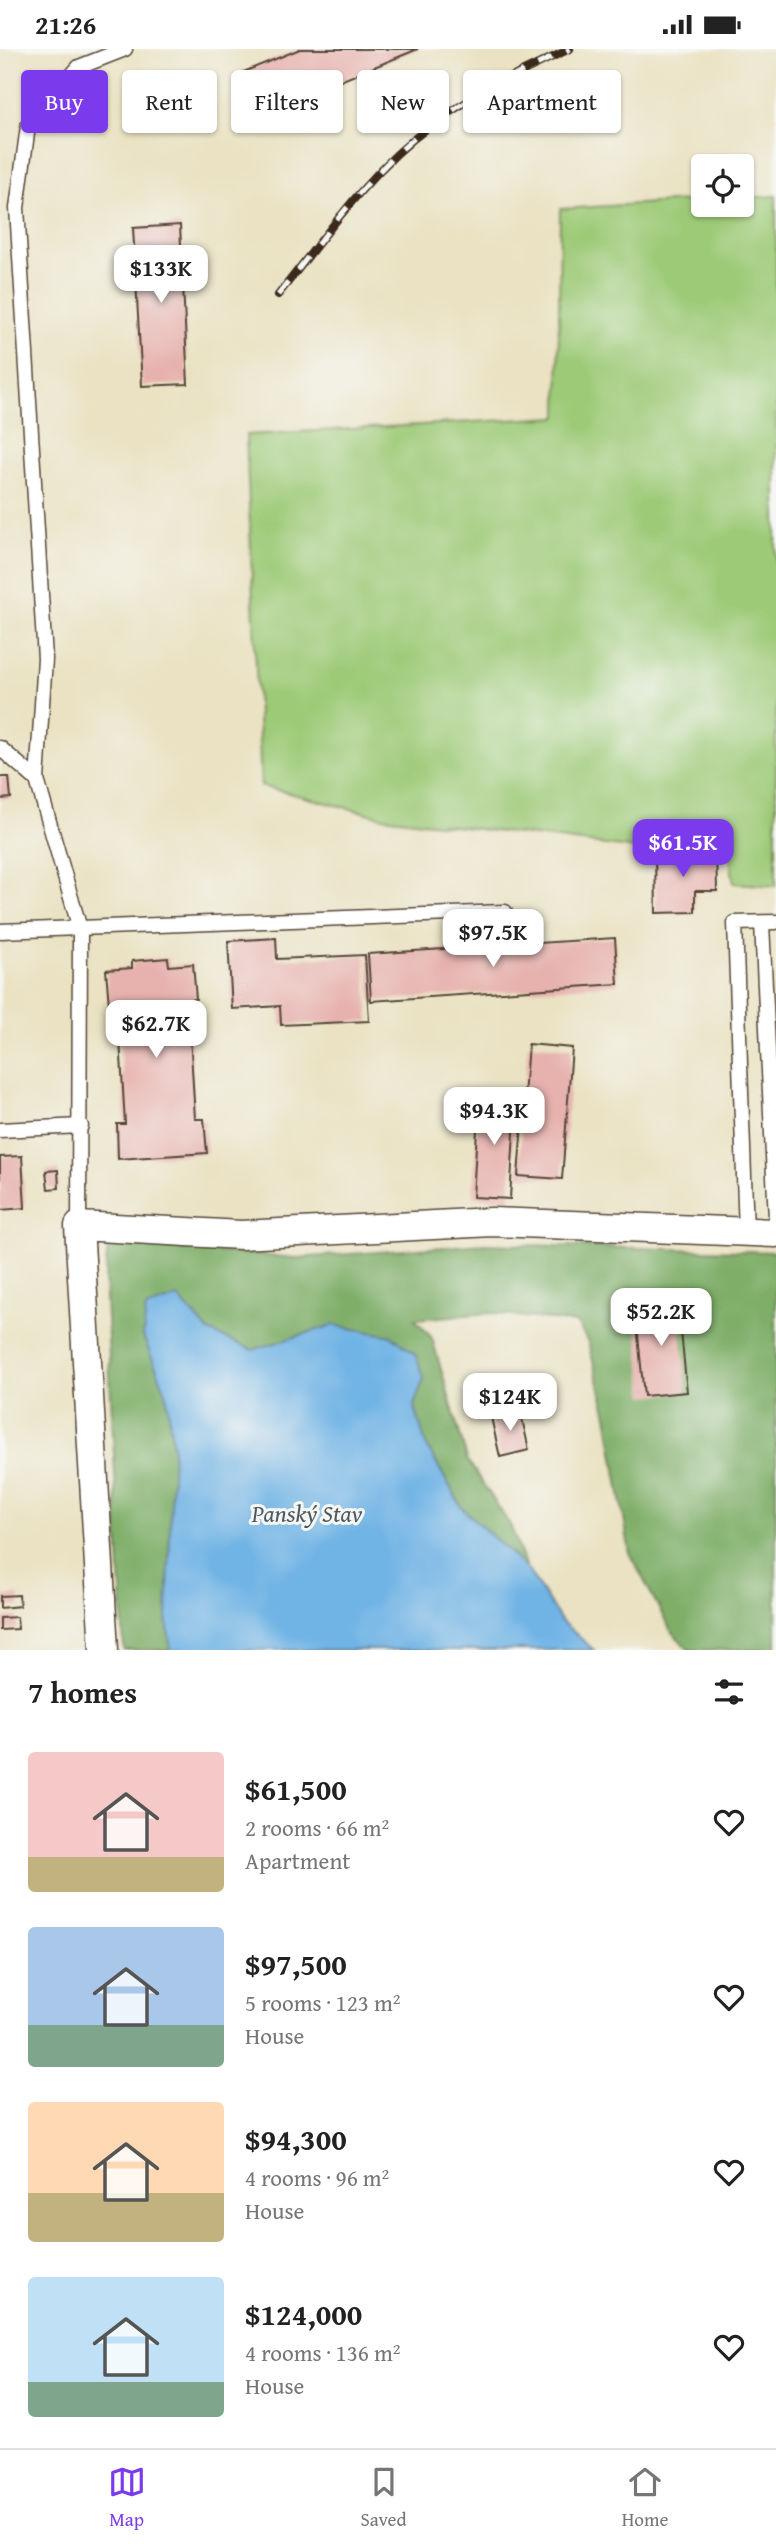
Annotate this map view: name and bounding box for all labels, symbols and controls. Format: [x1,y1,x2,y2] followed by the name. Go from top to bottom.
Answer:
[35,5,96,44] text: 21:26
[21,70,108,133] chip: Buy
[122,70,217,133] chip: Rent
[231,70,343,133] chip: Filters
[357,70,449,133] chip: New
[463,70,621,133] chip: Apartment
[691,154,754,217] map controls
[691,154,754,217] button: locate
[112,245,210,305] pin: $133K
[130,251,192,284] text: $133K
[626,819,740,879] pin: $61.5K
[649,825,717,858] text: $61.5K
[436,909,550,969] pin: $97.5K
[459,915,527,948] text: $97.5K
[99,1000,213,1060] pin: $62.7K
[122,1006,190,1039] text: $62.7K
[437,1087,551,1147] pin: $94.3K
[460,1093,528,1126] text: $94.3K
[604,1289,718,1348] pin: $52.2K
[627,1294,695,1327] text: $52.2K
[461,1373,559,1433] pin: $124K
[479,1379,541,1412] text: $124K
[251,1496,362,1531] water label: Panský Stav
[28,1670,137,1714] text: 7 homes
[710,1673,748,1711] icon: filters
[245,1767,347,1811] text: $61,500
[84,1780,168,1864] icon: home
[710,1803,748,1841] icon: heart
[245,1811,389,1844] text: 2 rooms · 66 m²
[245,1844,350,1877] text: Apartment
[245,1942,347,1986] text: $97,500
[84,1955,168,2039] icon: home
[710,1978,748,2016] icon: heart
[245,1986,400,2019] text: 5 rooms · 123 m²
[245,2019,304,2052] text: House
[245,2117,347,2161] text: $94,300
[84,2130,168,2214] icon: home
[710,2153,748,2191] icon: heart
[245,2161,389,2194] text: 4 rooms · 96 m²
[245,2194,304,2227] text: House
[245,2292,362,2336] text: $124,000
[84,2305,168,2389] icon: home
[710,2328,748,2366] icon: heart
[245,2336,400,2369] text: 4 rooms · 136 m²
[245,2369,304,2402] text: House
[108,2463,146,2533] tab: Map
[361,2463,407,2533] tab: Saved
[622,2463,668,2533] tab: Home

